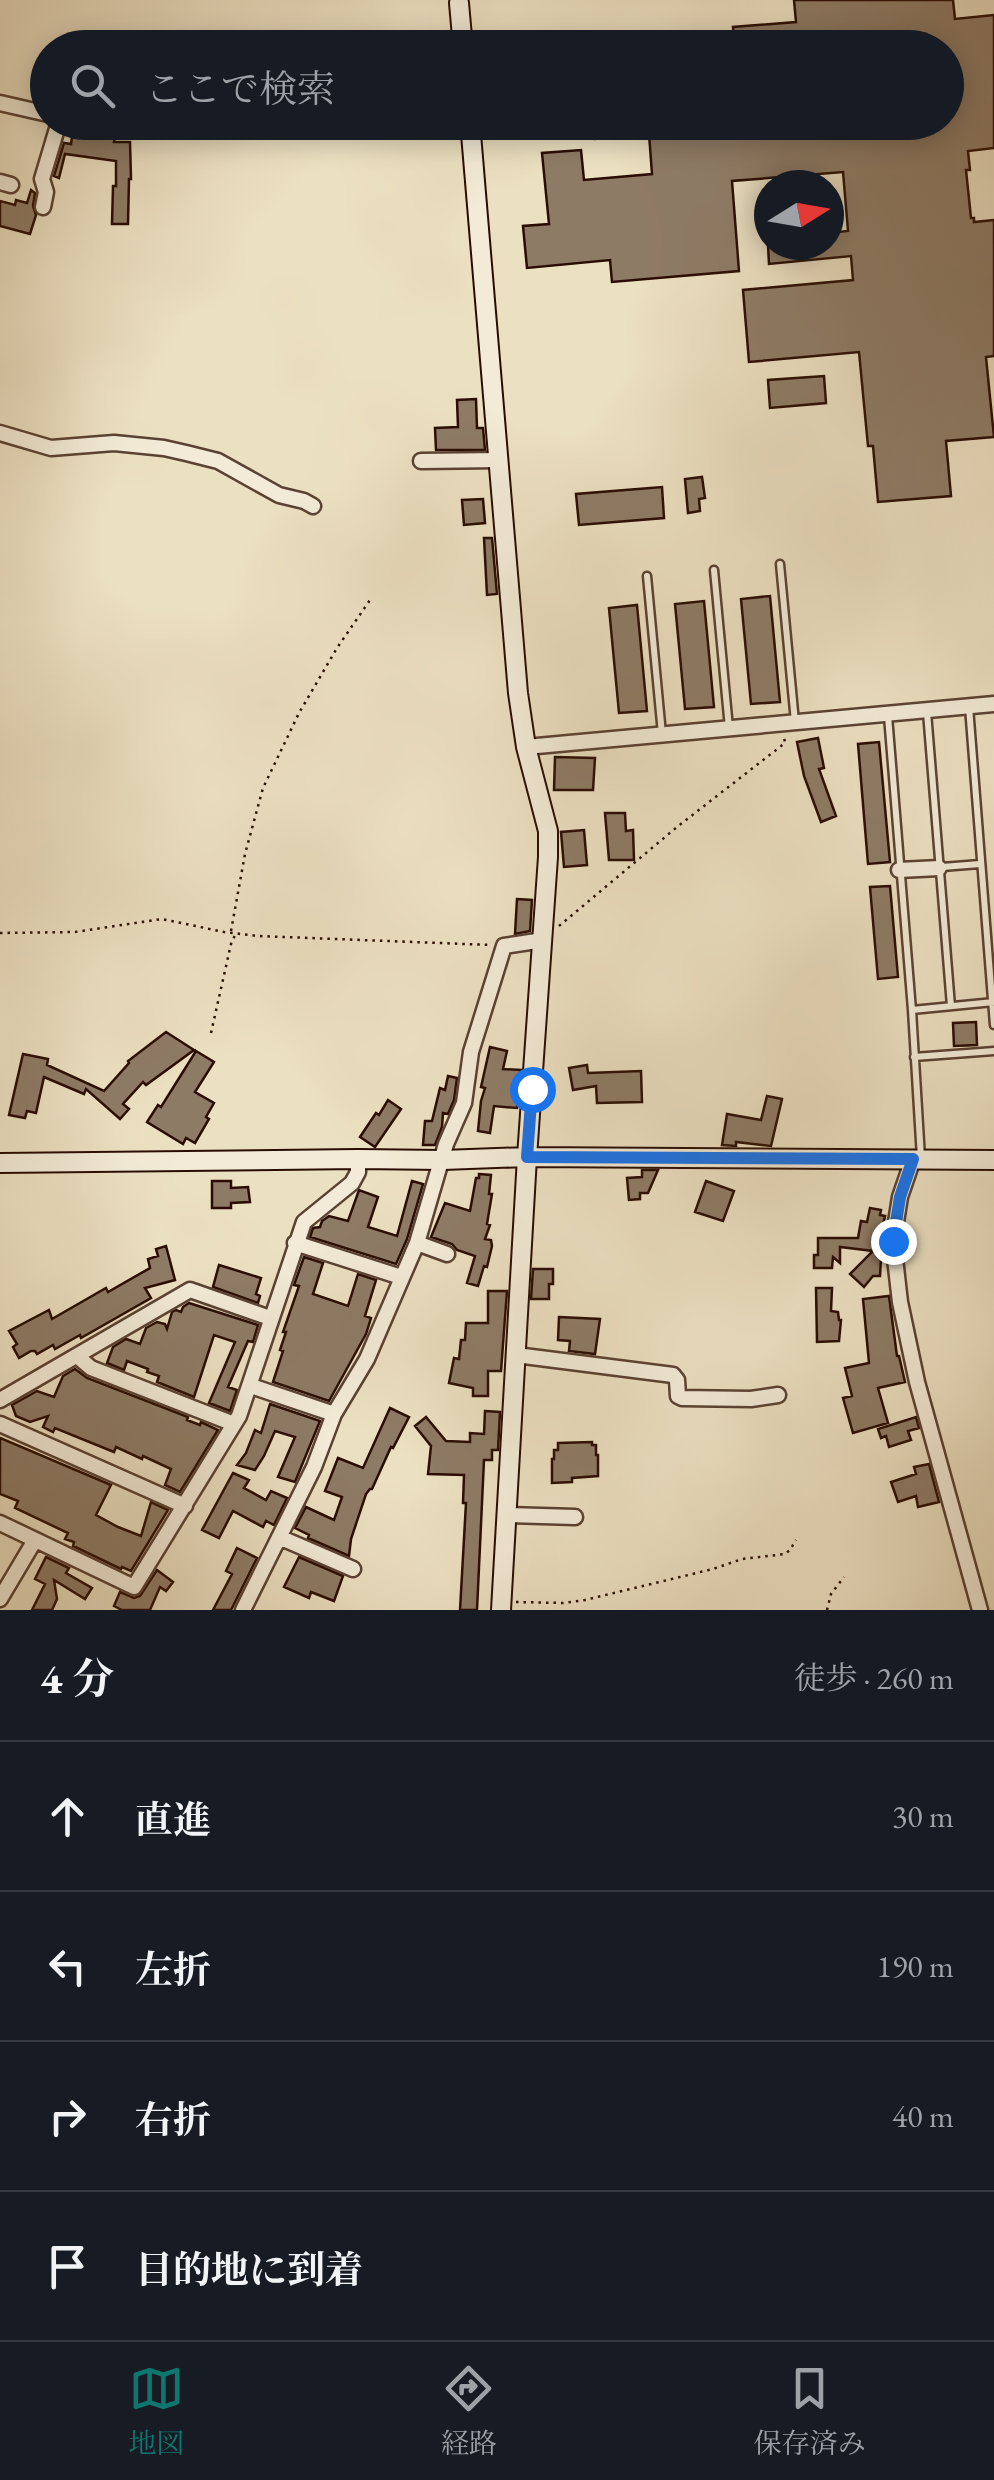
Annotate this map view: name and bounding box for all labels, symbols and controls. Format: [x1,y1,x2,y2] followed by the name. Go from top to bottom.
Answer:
[30,30,964,140] search box
[65,58,120,113] icon: search
[145,64,335,113] text: ここで検索
[754,170,844,260] north arrow
[510,1067,556,1113] route start
[871,1219,917,1265] route end
[40,1651,114,1706] text: 4 分
[793,1657,954,1699] text: 徒歩 · 260 m
[40,1789,95,1844] icon: ahead
[135,1795,211,1844] text: 直進
[892,1795,954,1837] text: 30 m
[40,1939,95,1994] icon: left
[135,1945,211,1994] text: 左折
[877,1945,954,1987] text: 190 m
[40,2089,95,2144] icon: right
[135,2095,211,2144] text: 右折
[892,2095,954,2137] text: 40 m
[40,2239,95,2294] icon: arrive
[135,2245,363,2294] text: 目的地に到着
[128,2361,184,2461] tab: 地図
[441,2361,497,2461] tab: 経路
[754,2361,866,2461] tab: 保存済み

